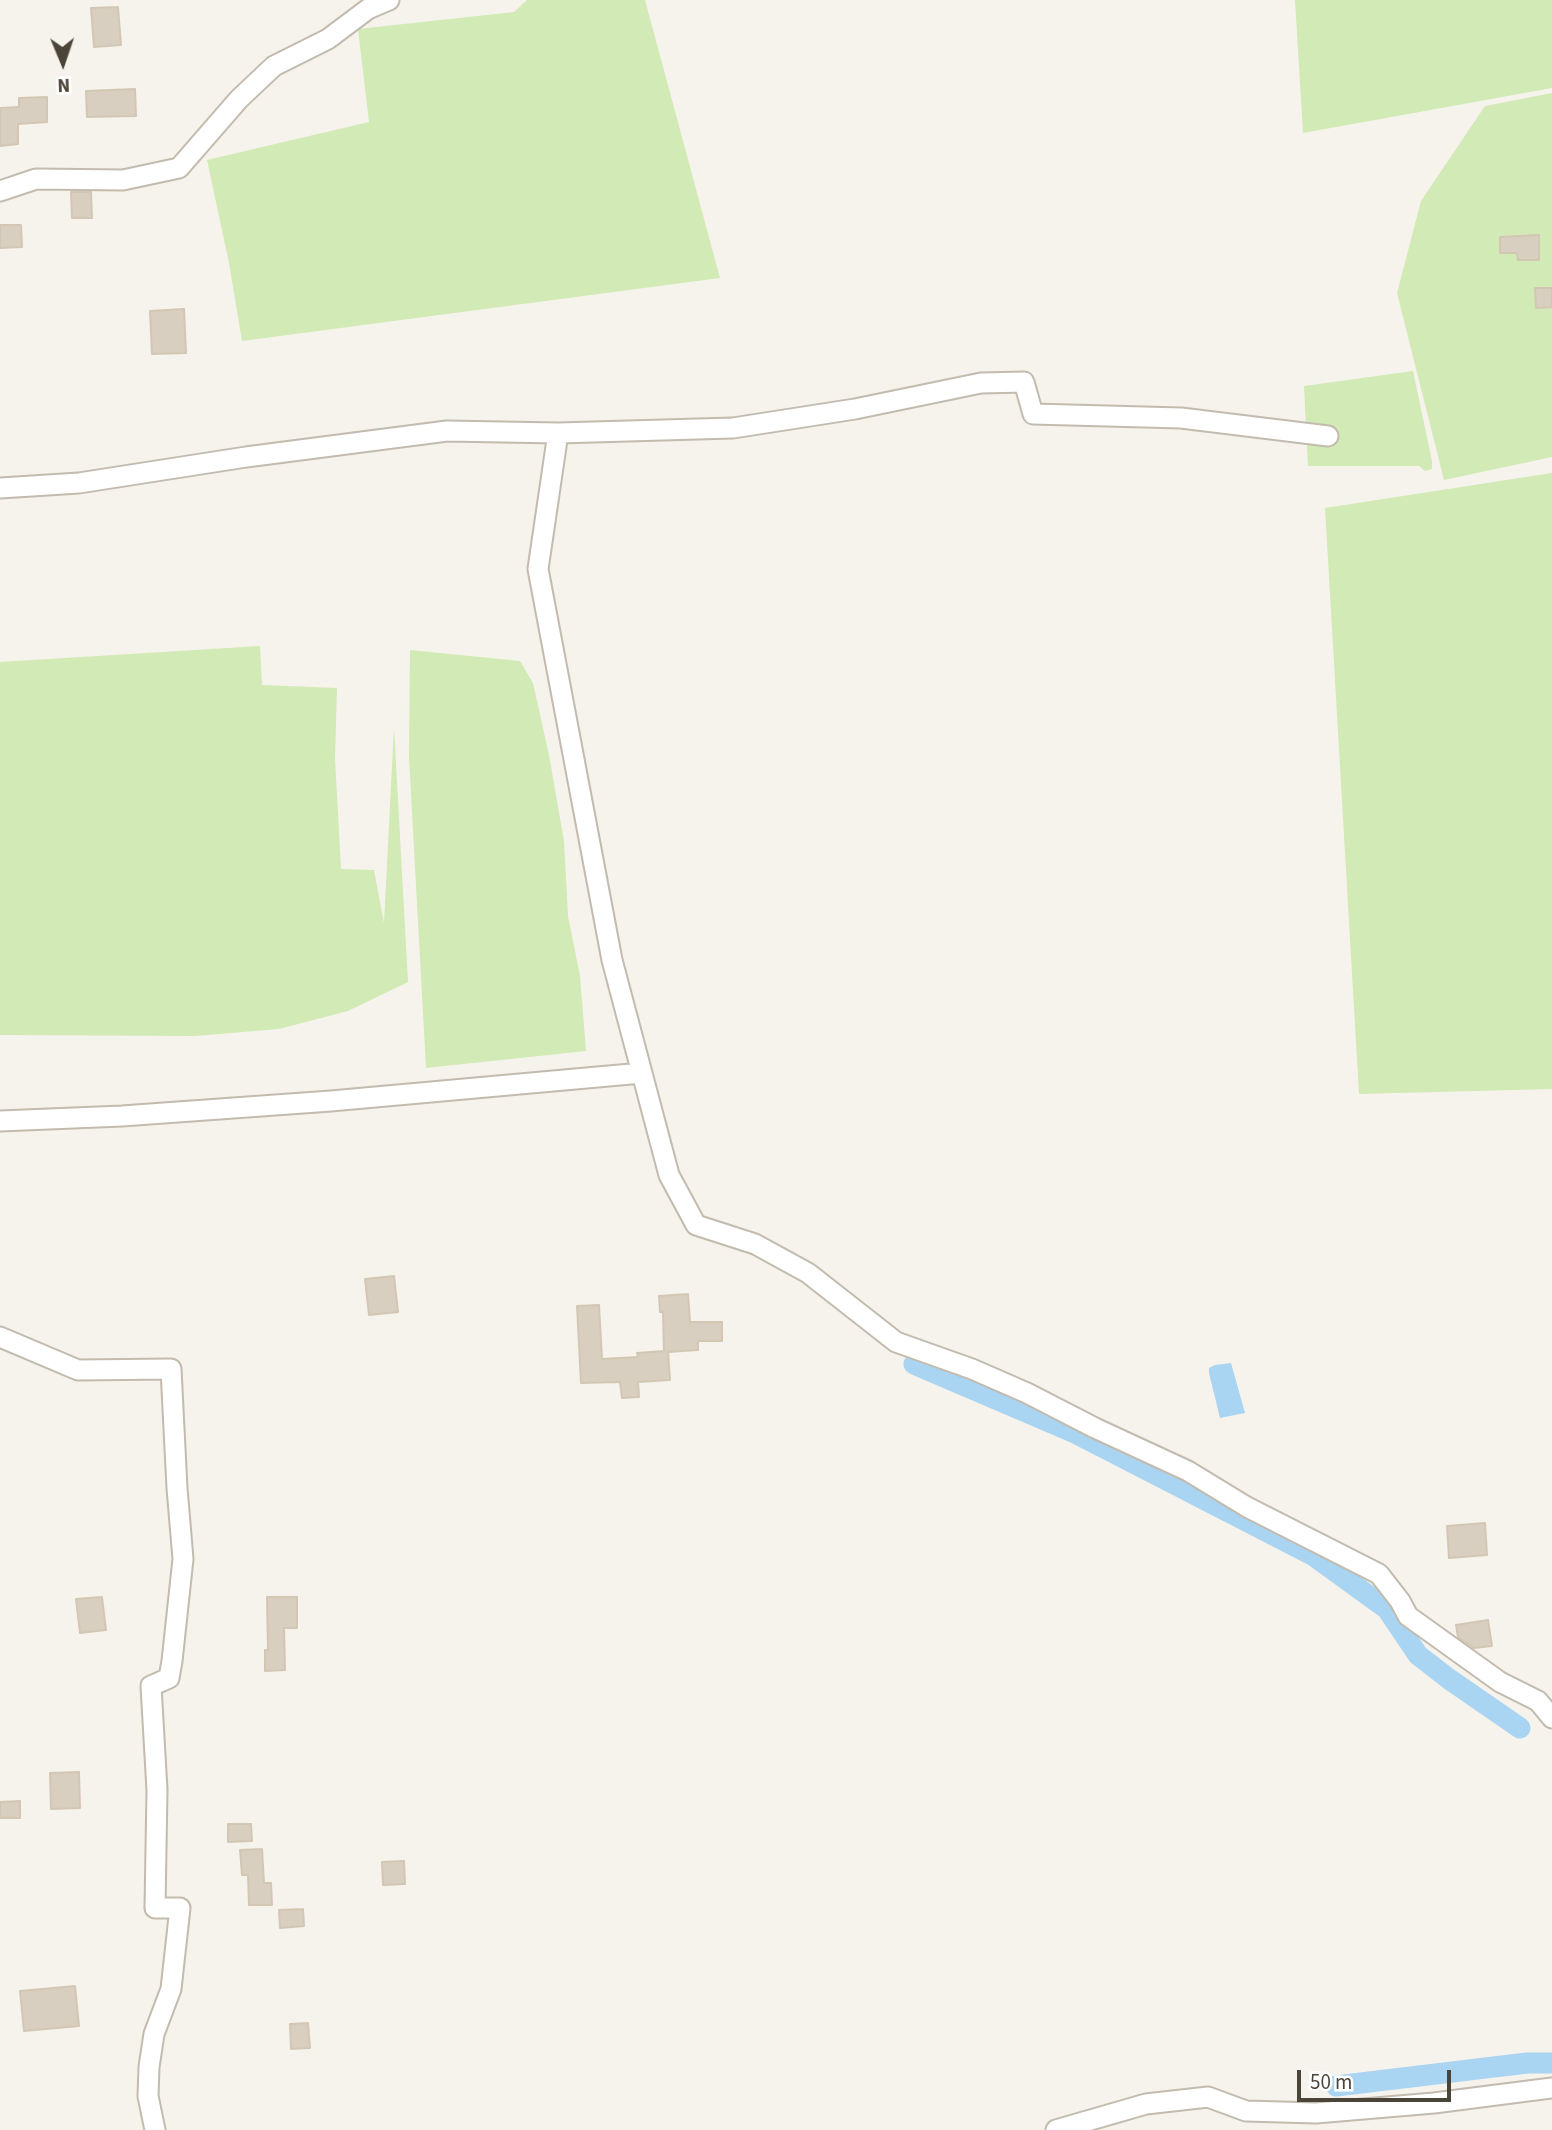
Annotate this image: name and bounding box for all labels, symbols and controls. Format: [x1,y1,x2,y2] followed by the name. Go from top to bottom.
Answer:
[28,28,98,98] north arrow
[57,71,71,98] text: N
[1300,2056,1454,2100] scale bar
[1310,2067,1352,2097] text: 50 m

